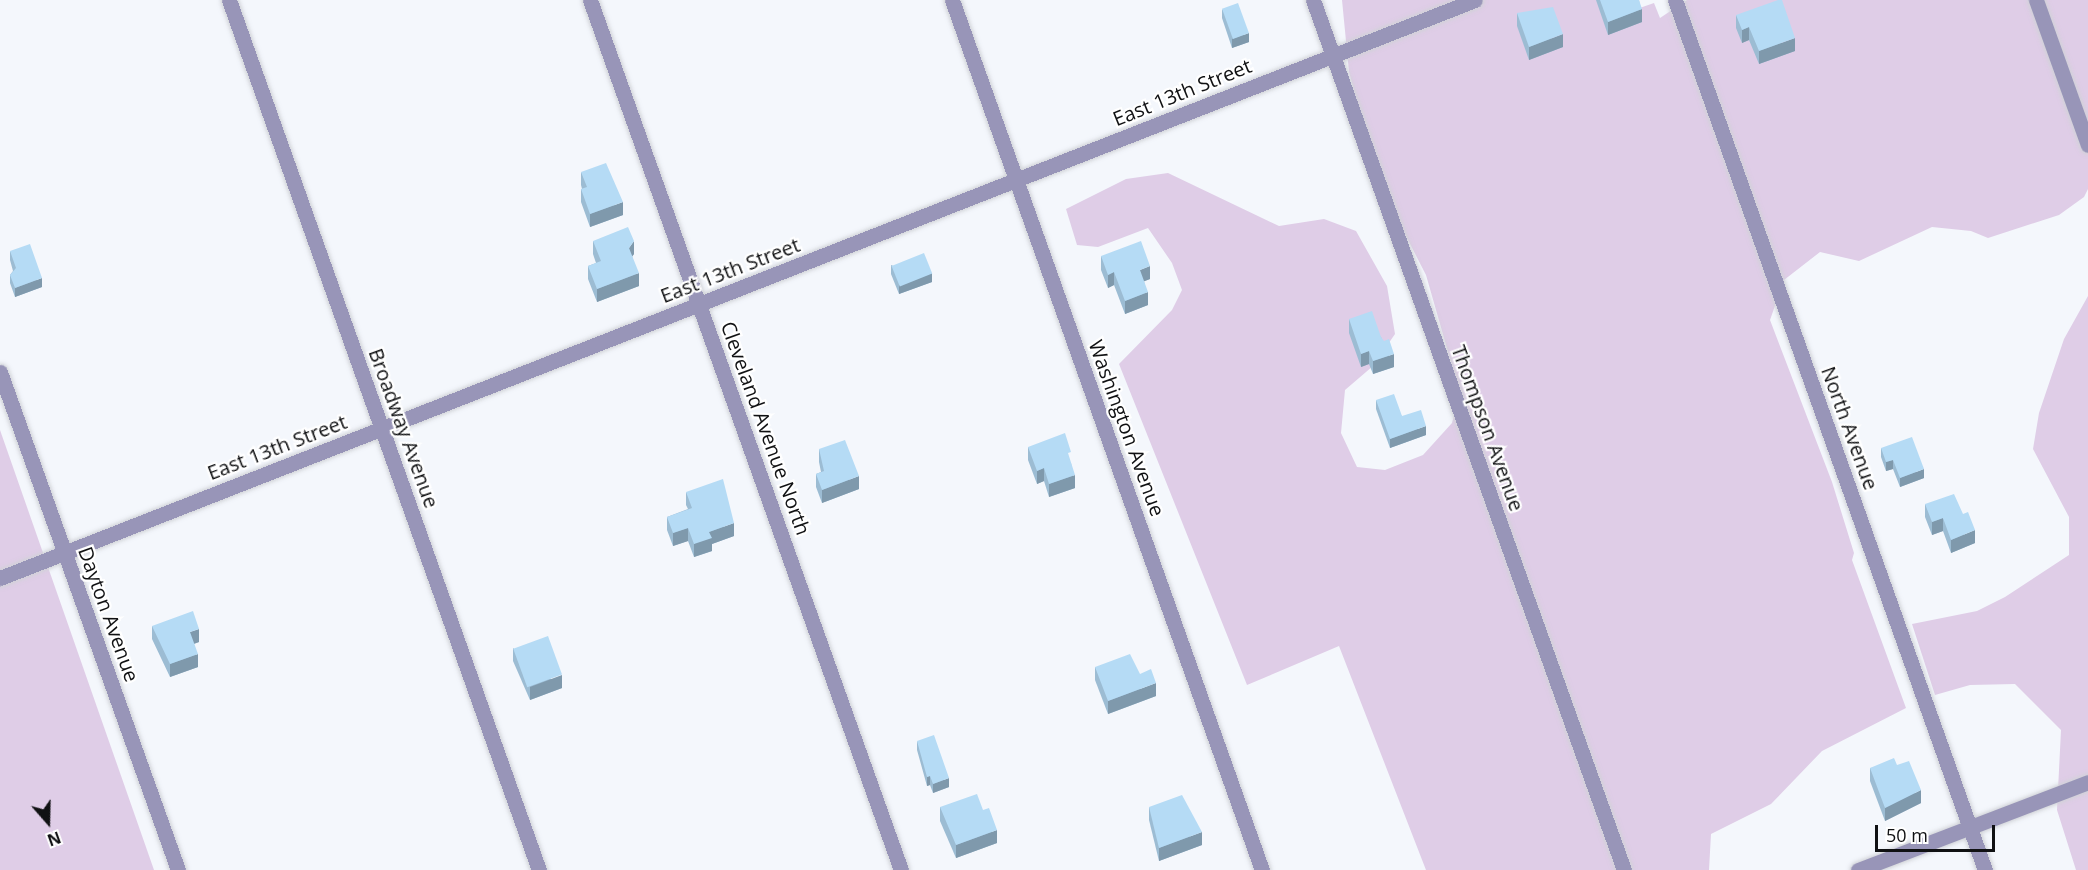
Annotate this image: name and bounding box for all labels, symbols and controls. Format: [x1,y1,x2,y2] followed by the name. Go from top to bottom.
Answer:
[1109,53,1255,131] street label: East 13th Street
[657,232,803,308] street label: East 13th Street
[716,318,816,538] street label: Cleveland Avenue North
[1084,337,1170,519] street label: Washington Avenue
[1447,342,1529,514] street label: Thompson Avenue
[364,345,444,511] street label: Broadway Avenue
[1817,363,1883,493] street label: North Avenue
[204,409,350,485] street label: East 13th Street
[73,543,145,685] street label: Dayton Avenue
[18,792,78,852] north arrow
[1878,813,1998,851] scale bar
[1886,823,1928,847] text: 50 m
[44,826,64,851] text: N

